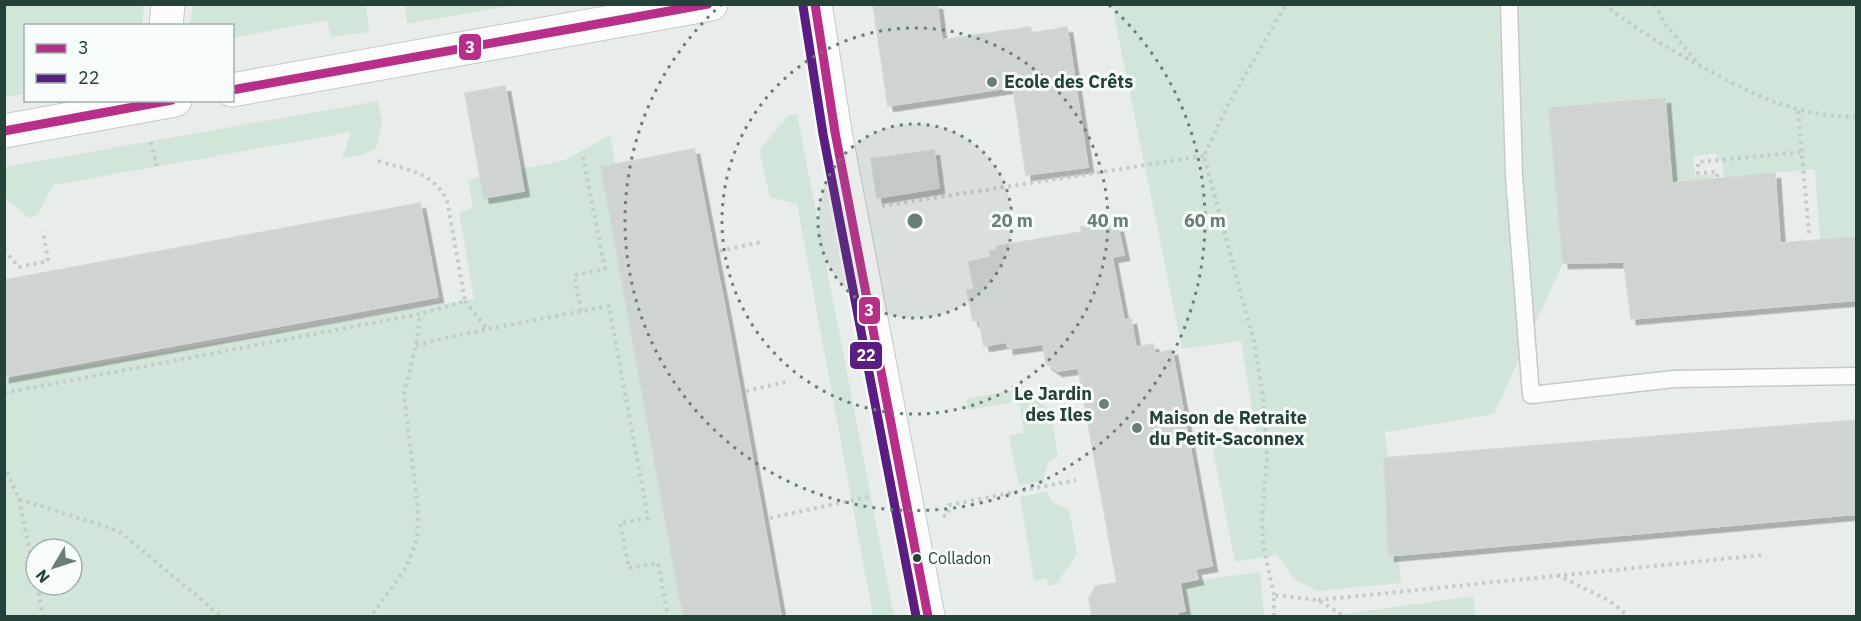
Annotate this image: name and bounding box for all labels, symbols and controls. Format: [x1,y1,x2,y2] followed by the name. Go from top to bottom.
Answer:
[24,24,234,102] legend
[458,33,482,61] line badge: 3
[78,36,89,59] text: 3
[465,37,475,57] text: 3
[78,66,100,89] text: 22
[1004,70,1133,93] place label: Ecole des Crêts
[985,75,999,89] marker: Ecole des Crêts
[991,209,1033,232] text: 20 m
[1087,209,1129,232] text: 40 m
[1184,209,1226,232] text: 60 m
[905,211,925,231] centre of rings
[858,296,881,325] line badge: 3
[864,300,874,320] text: 3
[849,341,883,370] line badge: 22
[856,345,876,365] text: 22
[1014,382,1092,426] place label: Le Jardin des Iles
[1097,397,1111,411] marker: Le Jardin des Iles
[1149,406,1307,450] place label: Maison de Retraite du Petit-Saconnex
[1130,421,1144,435] marker: Maison de Retraite du Petit-Saconnex
[24,537,84,597] north arrow
[928,548,991,568] place label: Colladon
[911,552,923,564] marker: Colladon
[31,566,54,587] text: N

